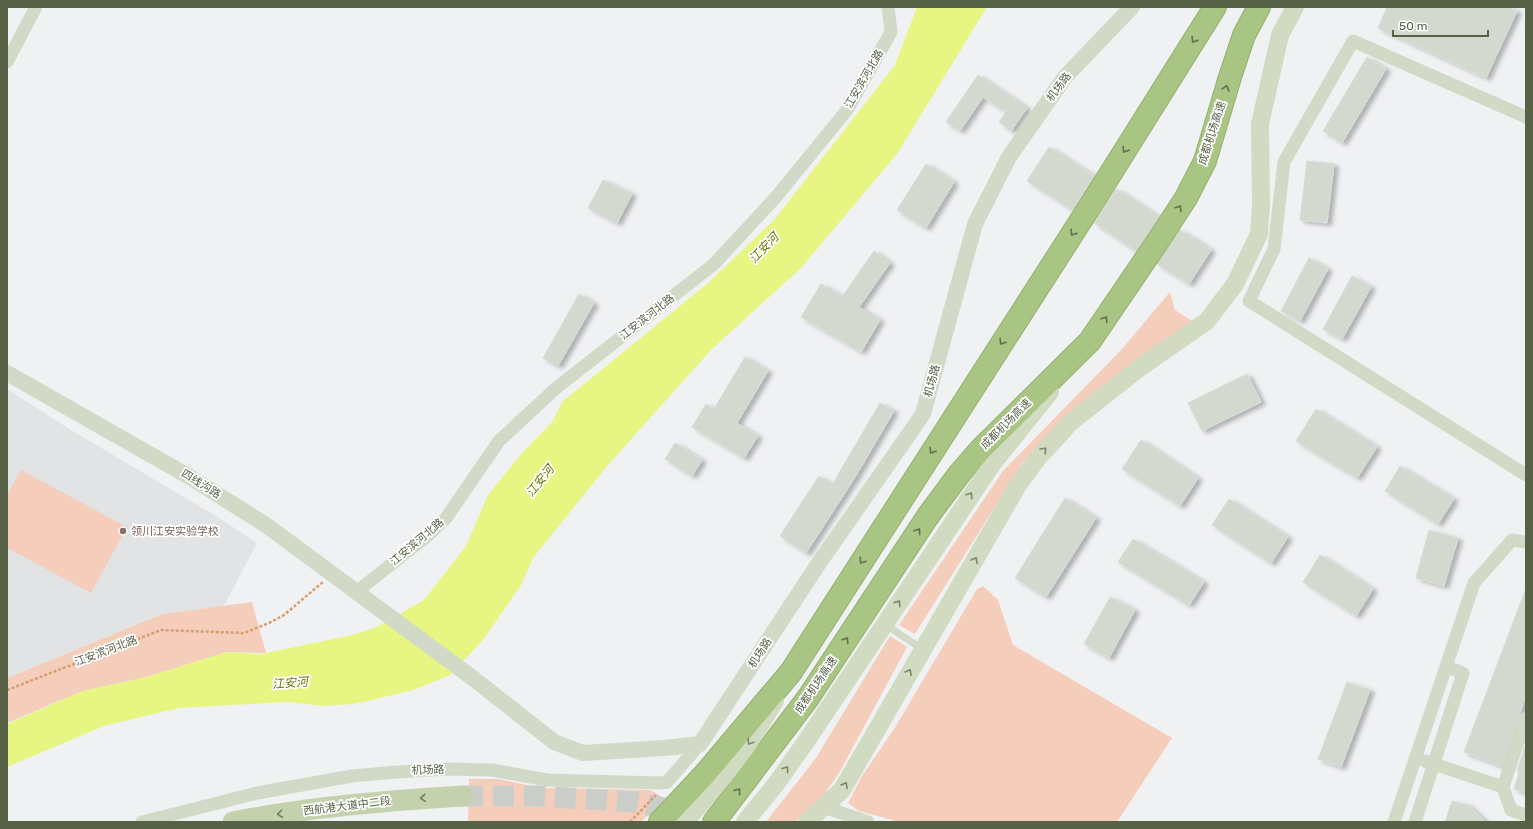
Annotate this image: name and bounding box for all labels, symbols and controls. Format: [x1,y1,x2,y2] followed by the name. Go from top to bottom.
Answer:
[1393,12,1488,38] scale bar
[1399,19,1427,33] text: 50 m
[1191,36,1199,43] one-way arrow
[842,47,886,111] street label: 江安滨河北路
[1044,70,1074,104] street label: 机场路
[1221,85,1230,92] one-way arrow
[1196,100,1228,166] street label: 成都机场高速
[1122,146,1130,153] one-way arrow
[1175,205,1182,212] one-way arrow
[1071,228,1078,235] one-way arrow
[746,229,783,266] water label: 江安河
[617,292,677,342] street label: 江安滨河北路
[1100,316,1108,323] one-way arrow
[999,338,1007,345] one-way arrow
[921,363,943,399] street label: 机场路
[978,396,1034,452] street label: 成都机场高速
[929,447,937,454] one-way arrow
[1040,447,1047,455] one-way arrow
[523,461,558,499] water label: 江安河
[179,467,223,501] street label: 四线沟路
[965,493,972,500] one-way arrow
[388,516,446,568] street label: 江安滨河北路
[131,525,219,538] place label: 领川江安实验学校
[118,526,128,536] marker: 领川江安实验学校
[913,529,920,536] one-way arrow
[859,557,867,564] one-way arrow
[970,557,977,564] one-way arrow
[893,600,901,607] one-way arrow
[73,633,139,669] street label: 江安滨河北路
[746,636,774,670] street label: 机场路
[841,637,849,644] one-way arrow
[792,654,840,716] street label: 成都机场高速
[905,669,912,676] one-way arrow
[272,675,310,691] water label: 江安河
[747,738,755,745] one-way arrow
[411,763,445,777] street label: 机场路
[781,767,788,774] one-way arrow
[840,782,847,789] one-way arrow
[734,789,741,796] one-way arrow
[303,794,391,818] street label: 西航港大道中二段
[420,794,426,803] one-way arrow
[277,809,283,818] one-way arrow

